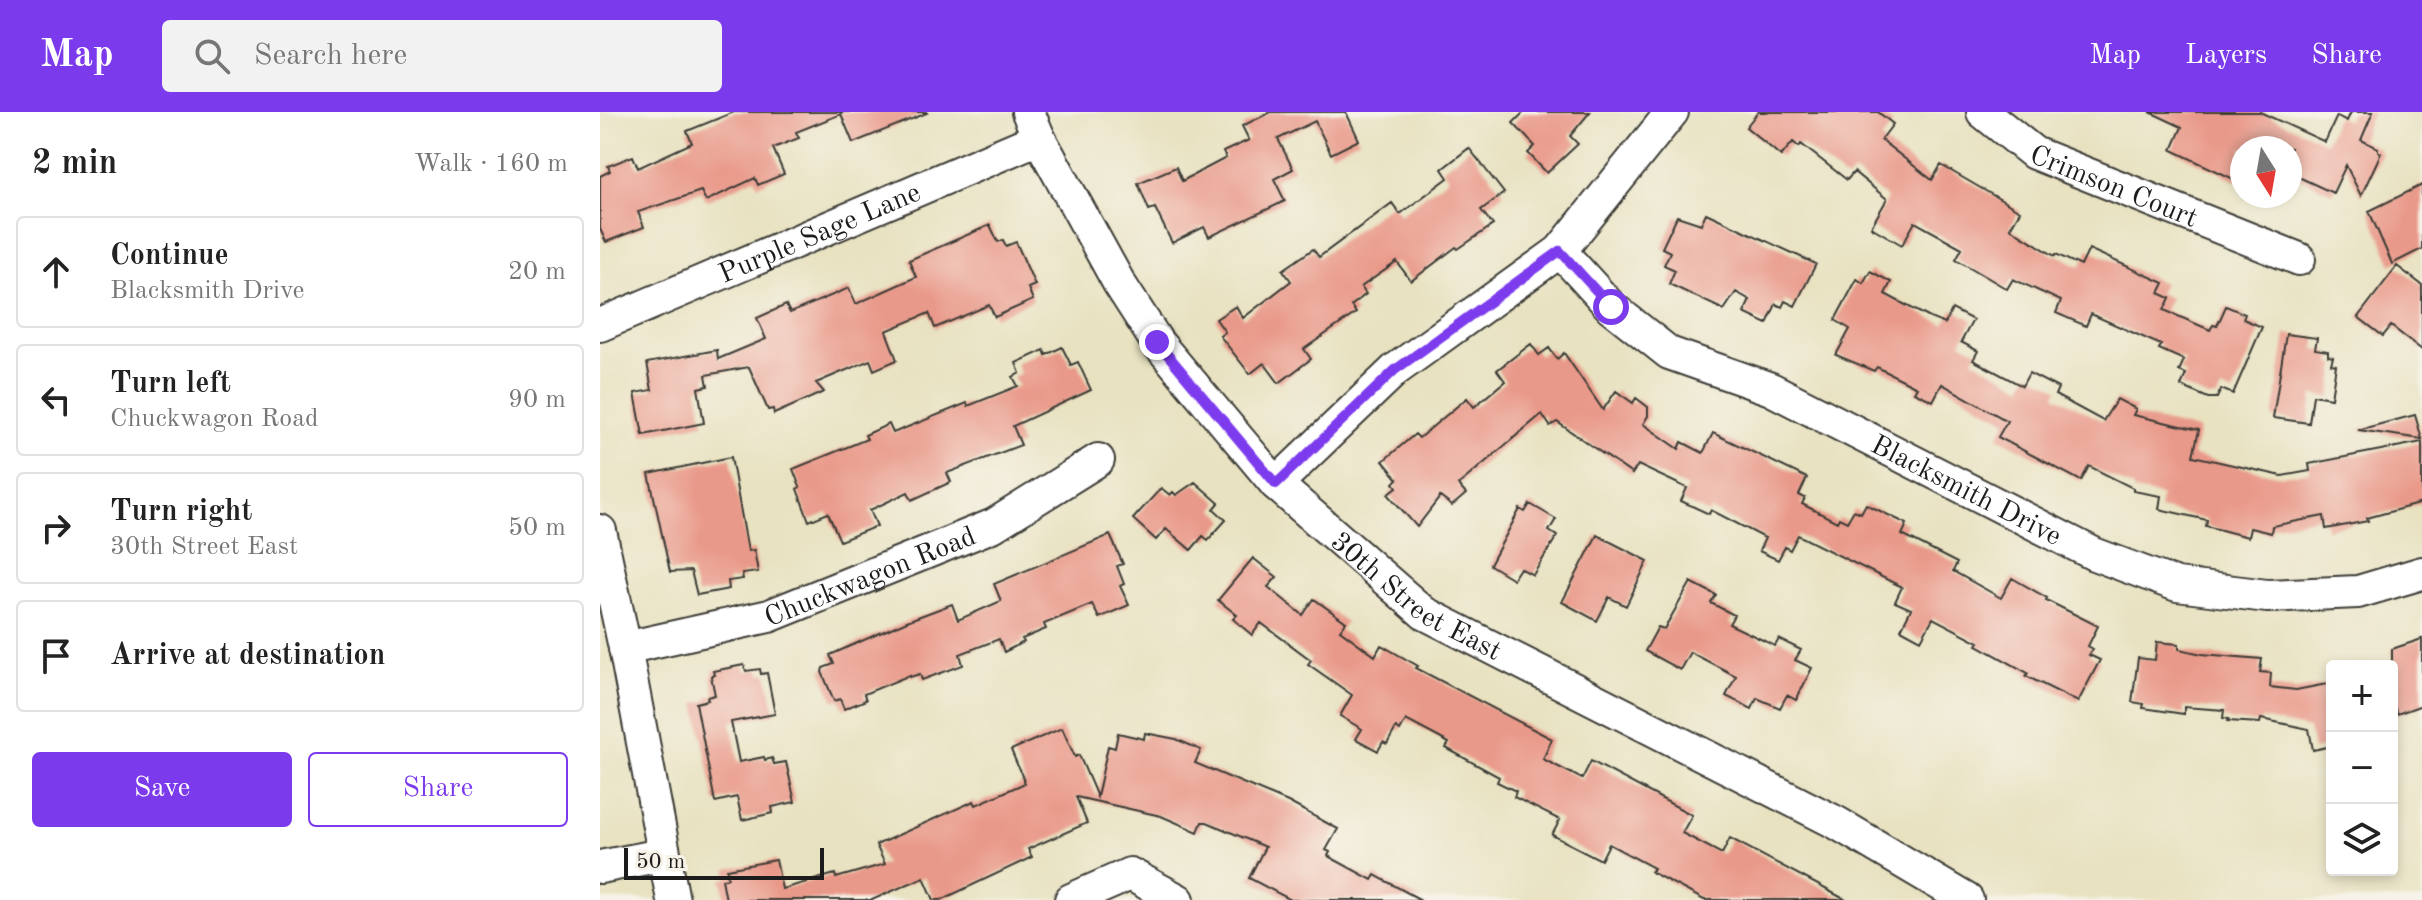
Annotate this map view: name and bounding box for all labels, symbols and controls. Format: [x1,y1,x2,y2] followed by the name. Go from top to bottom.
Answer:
[162,20,722,92] search box
[190,34,234,78] icon: search
[40,37,114,75] text: Map
[254,41,407,71] text: Search here
[2089,42,2141,70] text: Map
[2185,42,2267,70] text: Layers
[2311,42,2382,70] text: Share
[2230,136,2302,208] north arrow
[2025,142,2201,234] street label: Crimson Court
[32,147,117,181] text: 2 min
[414,151,568,177] text: Walk · 160 m
[715,179,925,290] street label: Purple Sage Lane
[110,241,229,271] text: Continue
[34,250,78,294] icon: ahead
[508,259,566,285] text: 20 m
[110,278,305,304] text: Blacksmith Drive
[1593,289,1629,325] route start
[1139,324,1175,360] route end
[110,369,231,399] text: Turn left
[34,378,78,422] icon: left
[508,387,566,413] text: 90 m
[110,406,319,432] text: Chuckwagon Road
[1866,432,2065,552] street label: Blacksmith Drive
[110,497,252,527] text: Turn right
[34,506,78,550] icon: right
[508,515,566,541] text: 50 m
[761,523,980,633] street label: Chuckwagon Road
[1325,528,1505,667] street label: 30th Street East
[110,534,298,560] text: 30th Street East
[34,634,78,678] icon: arrive
[110,641,385,671] text: Arrive at destination
[2326,660,2398,876] map controls
[2326,660,2398,732] button: +
[2326,732,2398,804] button: −
[32,752,292,827] button: Save
[308,752,568,827] button: Share
[2326,804,2398,876] button: layers
[624,844,824,880] scale bar
[636,851,685,873] text: 50 m

